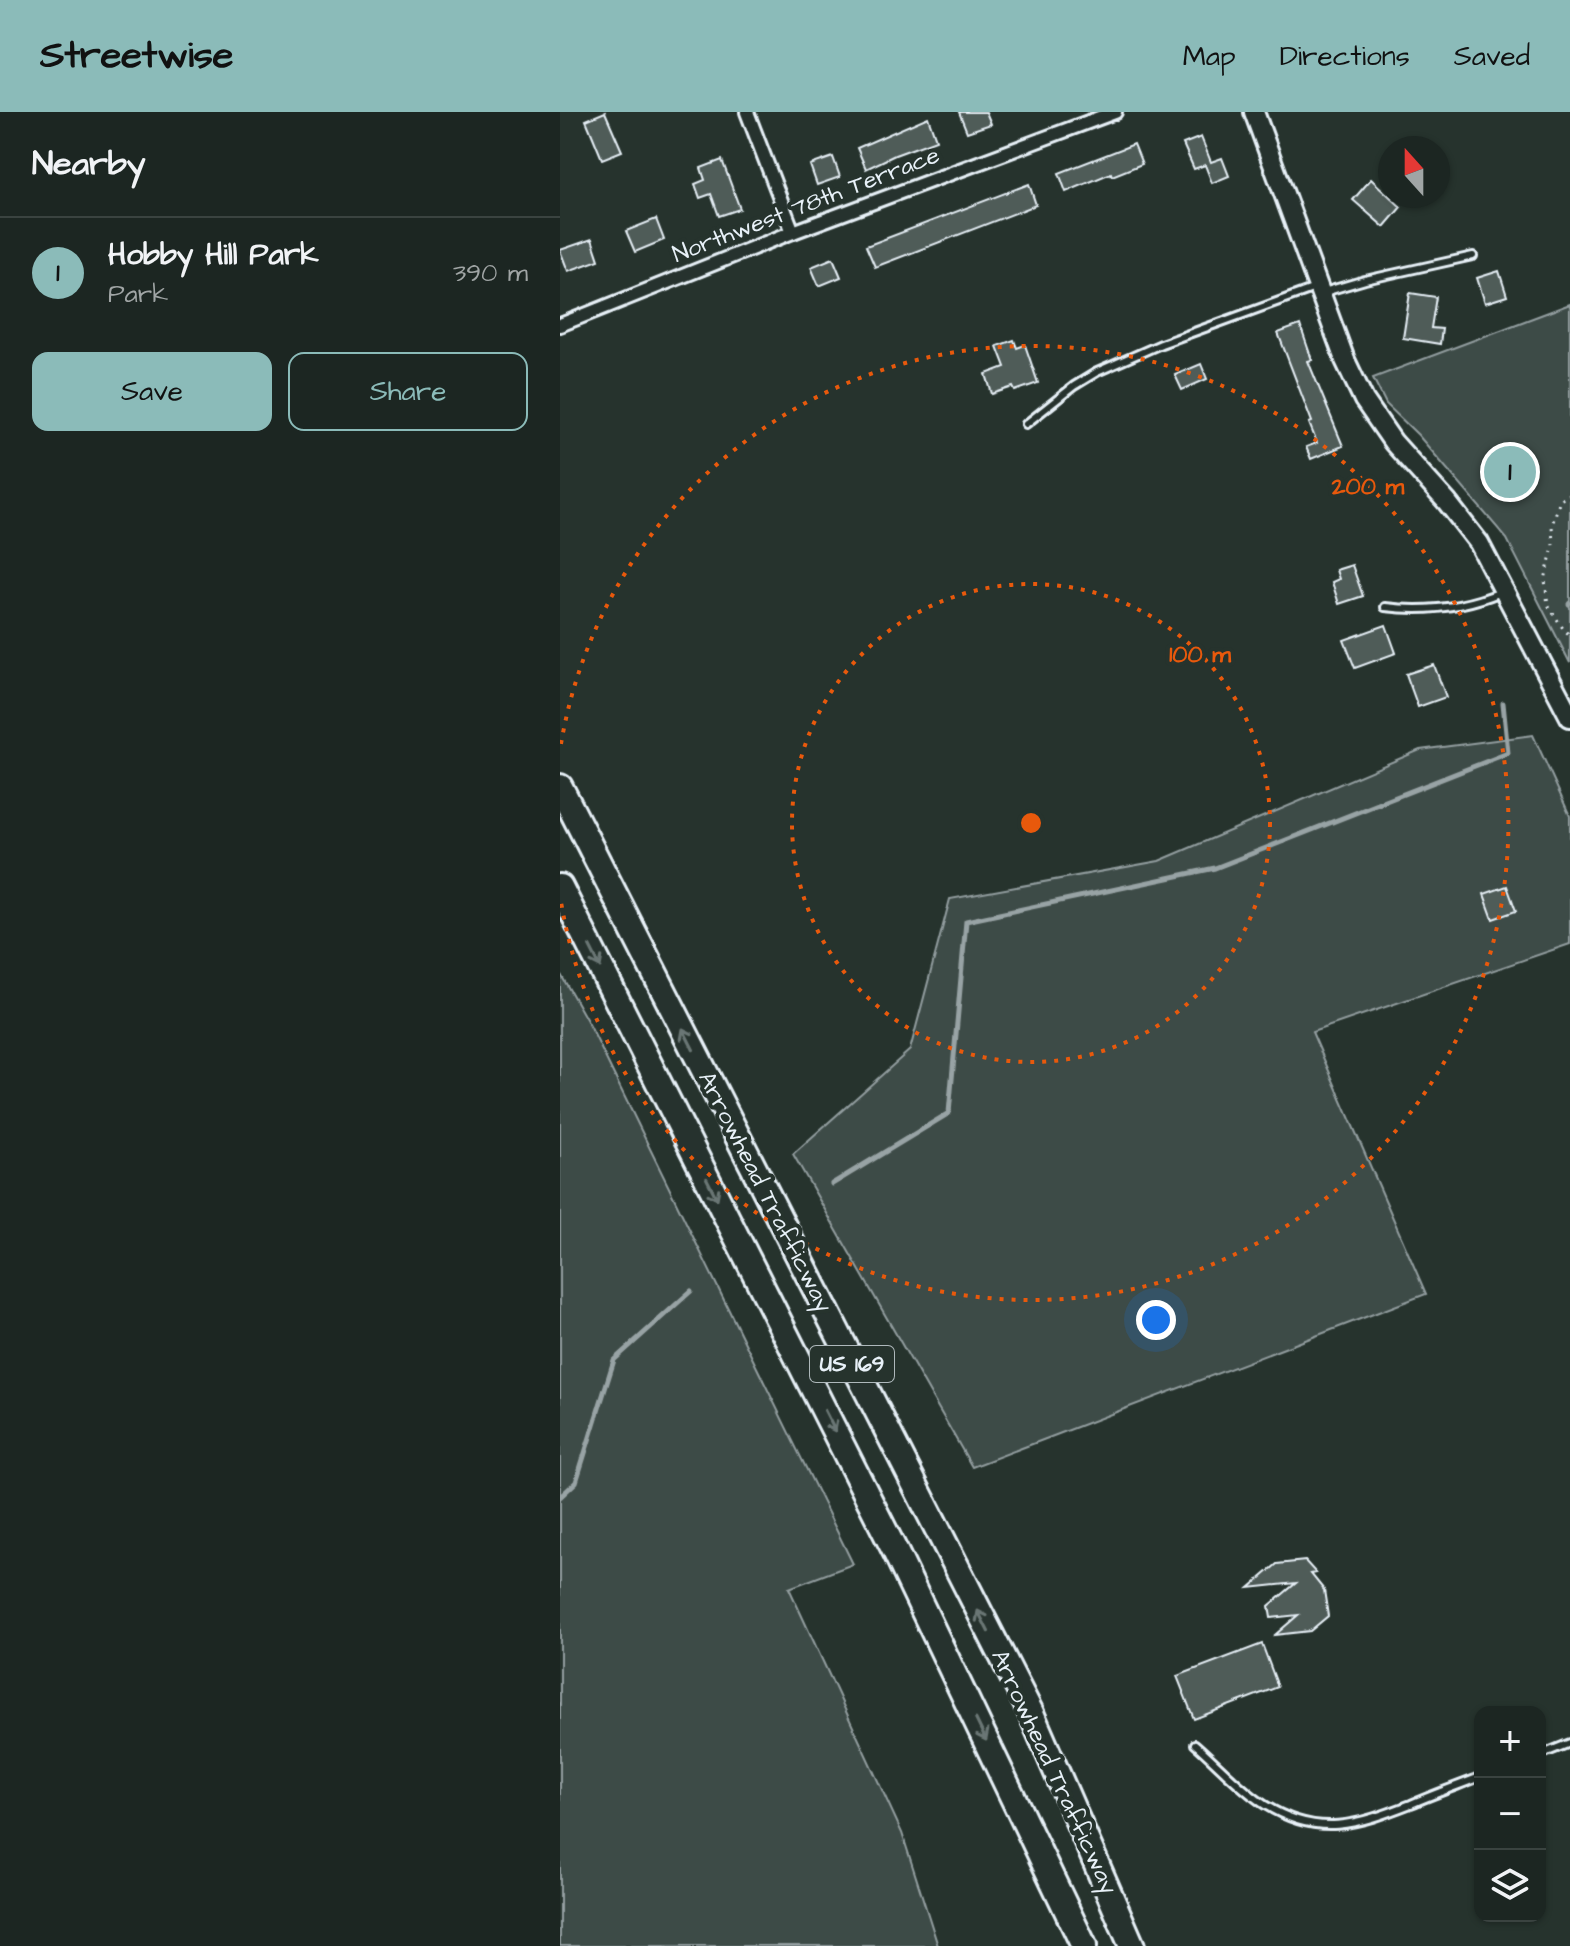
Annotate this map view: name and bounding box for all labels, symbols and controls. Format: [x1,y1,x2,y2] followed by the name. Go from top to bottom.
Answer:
[40,30,233,82] text: Streetwise
[1183,37,1236,76] text: Map
[1280,37,1410,76] text: Directions
[1454,37,1530,76] text: Saved
[1378,136,1450,208] north arrow
[668,138,944,272] street label: Northwest 78th Terrace
[32,140,146,188] text: Nearby
[108,234,319,276] text: Hobby Hill Park
[56,255,60,291] text: 1
[453,255,528,291] text: 390 m
[108,276,168,312] text: Park
[32,352,272,431] button: Save
[288,352,528,431] button: Share
[1484,442,1536,502] pin: 1
[1331,470,1404,504] text: 200 m
[1169,638,1231,672] text: 100 m
[1017,809,1045,837] centre of rings
[588,944,603,968] one-way arrow
[679,1028,695,1052] one-way arrow
[689,1066,841,1319] street label: Arrowhead Trafficway
[705,1176,721,1200] one-way arrow
[1136,1300,1176,1340] your location
[810,1346,894,1382] road number: US 169
[822,1408,838,1432] one-way arrow
[975,1609,990,1633] one-way arrow
[981,1644,1126,1900] street label: Arrowhead Trafficway
[1474,1706,1546,1922] map controls
[1474,1706,1546,1778] button: +
[974,1717,989,1741] one-way arrow
[1474,1778,1546,1850] button: −
[1474,1850,1546,1922] button: layers

